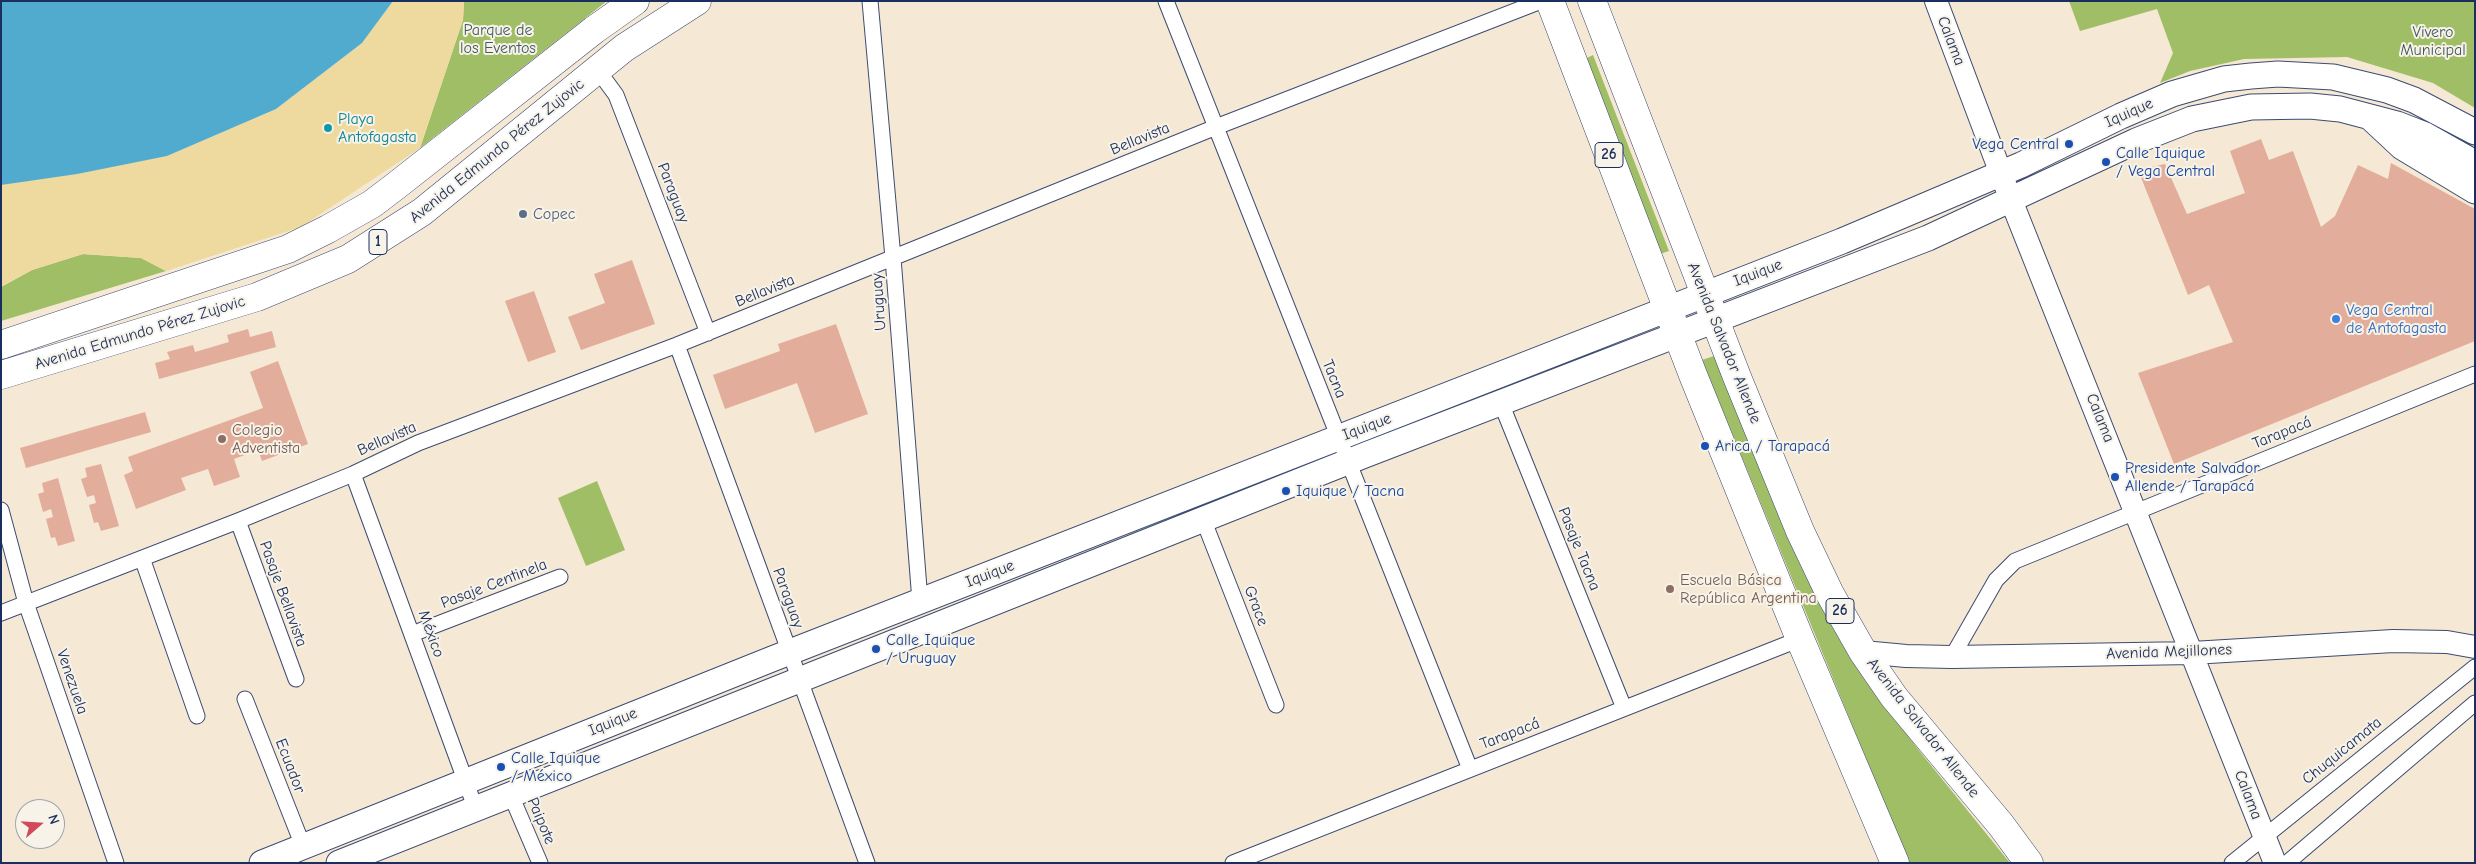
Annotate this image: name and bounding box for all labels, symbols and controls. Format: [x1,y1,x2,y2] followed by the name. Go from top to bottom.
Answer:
[1933,14,1969,68] street label: Calama
[460,20,536,58] park label: Parque de los Eventos
[2400,22,2466,60] park label: Vivero Municipal
[406,75,588,227] street label: Avenida Edmundo Pérez Zujovic
[2102,94,2156,132] street label: Iquique
[338,109,417,147] place label: Playa Antofagasta
[1107,118,1173,160] street label: Bellavista
[322,122,334,134] marker: Playa Antofagasta
[1972,134,2059,154] place label: Vega Central
[2063,138,2075,150] marker: Vega Central
[1595,142,1623,168] road number: 26
[2116,143,2215,181] place label: Calle Iquique / Vega Central
[2100,156,2112,168] marker: Calle Iquique / Vega Central
[653,160,693,226] street label: Paraguay
[533,204,576,224] place label: Copec
[517,208,529,220] marker: Copec
[369,230,387,254] road number: 1
[1731,255,1785,291] street label: Iquique
[1683,260,1765,426] street label: Avenida Salvador Allende
[732,270,798,312] street label: Bellavista
[867,273,891,331] street label: Uruguay
[32,292,248,374] street label: Avenida Edmundo Pérez Zujovic
[2346,300,2447,338] place label: Vega Central de Antofagasta
[2330,313,2342,325] marker: Vega Central de Antofagasta
[1318,357,1350,401] street label: Tacna
[2081,391,2119,445] street label: Calama
[1340,409,1394,445] street label: Iquique
[2250,412,2314,454] street label: Tarapacá
[355,418,419,460] street label: Bellavista
[232,420,300,458] place label: Colegio Adventista
[216,433,228,445] marker: Colegio Adventista
[1715,436,1830,456] place label: Arica / Tarapacá
[1699,440,1711,452] marker: Arica / Tarapacá
[2125,458,2260,496] place label: Presidente Salvador Allende / Tarapacá
[2109,471,2121,483] marker: Presidente Salvador Allende / Tarapacá
[1296,481,1404,501] place label: Iquique / Tacna
[1280,485,1292,497] marker: Iquique / Tacna
[1554,504,1604,594] street label: Pasaje Tacna
[255,539,311,649] street label: Pasaje Bellavista
[438,555,550,613] street label: Pasaje Centinela
[963,556,1017,592] street label: Iquique
[768,565,808,631] street label: Paraguay
[1680,570,1817,608] place label: Escuela Básica República Argentina
[1240,583,1272,629] street label: Grace
[1664,583,1676,595] marker: Escuela Básica República Argentina
[1826,598,1854,624] road number: 26
[414,608,448,660] street label: México
[886,630,975,668] place label: Calle Iquique / Uruguay
[2106,640,2232,664] street label: Avenida Mejillones
[870,643,882,655] marker: Calle Iquique / Uruguay
[52,647,92,717] street label: Venezuela
[1863,654,1983,802] street label: Avenida Salvador Allende
[586,704,640,740] street label: Iquique
[2298,713,2386,789] street label: Chuquicamata
[1478,714,1542,754] street label: Tarapacá
[271,736,309,796] street label: Ecuador
[511,748,600,786] place label: Calle Iquique / México
[495,761,507,773] marker: Calle Iquique / México
[2230,768,2266,822] street label: Calama
[523,795,559,847] street label: Paipote
[15,799,65,849] north arrow
[44,812,63,826] text: N

